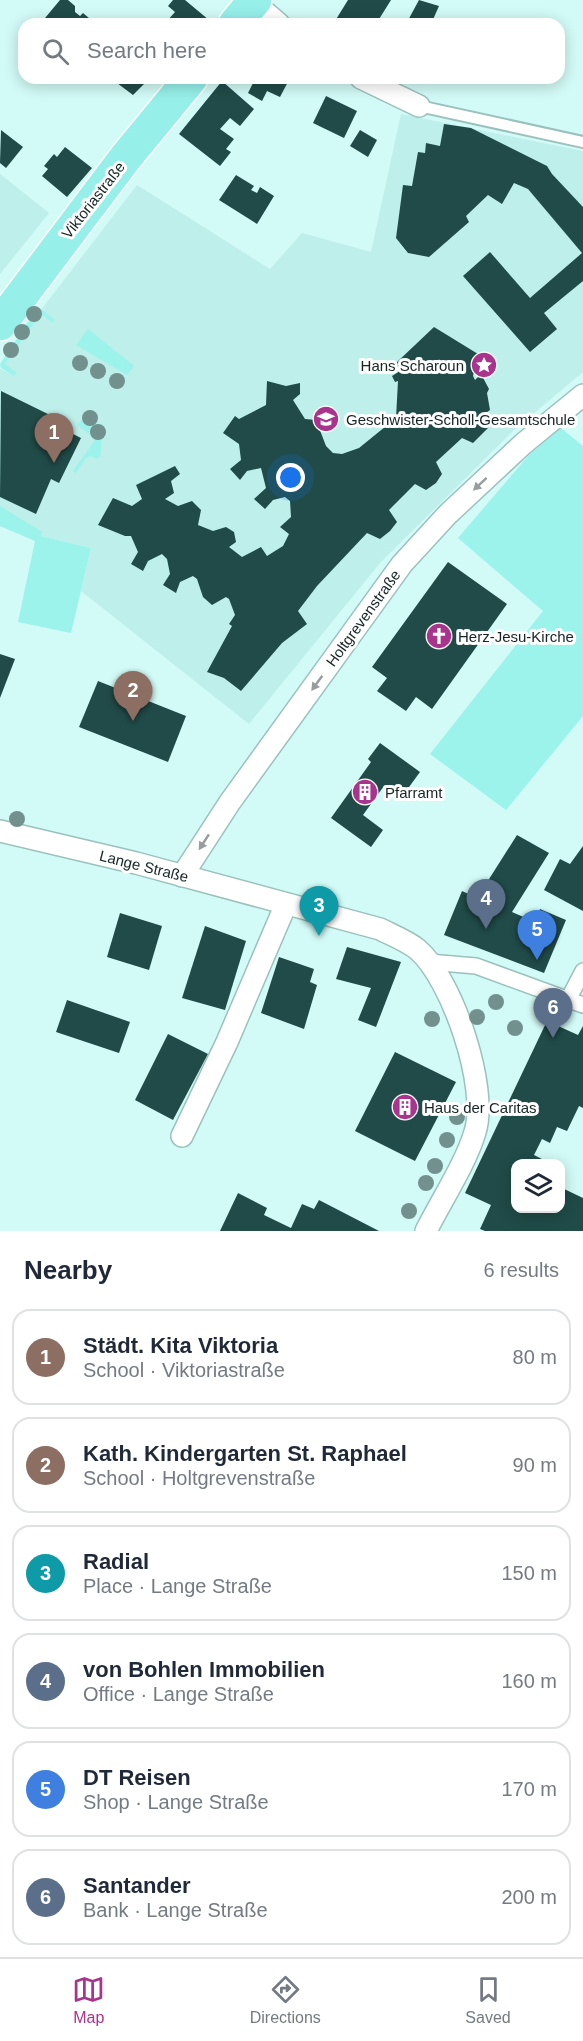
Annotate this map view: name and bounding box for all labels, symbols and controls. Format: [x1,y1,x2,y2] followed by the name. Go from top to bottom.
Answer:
[18,18,565,84] search box
[39,35,72,68] icon: search
[87,38,207,63] text: Search here
[58,158,128,242] street label: Viktoriastraße
[469,350,499,380] place icon: Hans Scharoun
[361,357,464,374] place label: Hans Scharoun
[311,404,341,434] school or university icon: Geschwister-Scholl-Gesamtschule
[346,411,575,428] place label: Geschwister-Scholl-Gesamtschule
[34,414,74,463] pin: 1
[276,463,305,492] your location
[474,476,488,490] one-way arrow
[322,566,404,670] street label: Holtgrevenstraße
[424,621,454,651] church icon: Herz-Jesu-Kirche
[458,628,574,645] place label: Herz-Jesu-Kirche
[114,672,152,721] pin: 2
[311,674,323,690] one-way arrow
[350,777,380,807] building icon: Pfarramt
[385,784,443,801] place label: Pfarramt
[199,834,210,850] one-way arrow
[98,847,190,885] street label: Lange Straße
[466,880,506,929] pin: 4
[300,886,338,936] pin: 3
[518,910,556,960] pin: 5
[534,988,572,1038] pin: 6
[390,1092,420,1122] building icon: Haus der Caritas
[424,1099,537,1116] place label: Haus der Caritas
[511,1159,565,1213] map controls
[511,1159,565,1213] button: layers
[24,1255,112,1285] text: Nearby
[483,1259,559,1281] text: 6 results
[83,1333,278,1358] text: Städt. Kita Viktoria
[40,1346,51,1368] text: 1
[513,1346,557,1368] text: 80 m
[83,1359,285,1381] text: School · Viktoriastraße
[83,1441,407,1466] text: Kath. Kindergarten St. Raphael
[40,1454,51,1476] text: 2
[513,1454,557,1476] text: 90 m
[83,1467,315,1489] text: School · Holtgrevenstraße
[83,1549,149,1574] text: Radial
[40,1562,51,1584] text: 3
[501,1562,557,1584] text: 150 m
[83,1575,272,1597] text: Place · Lange Straße
[83,1657,325,1682] text: von Bohlen Immobilien
[40,1670,51,1692] text: 4
[501,1670,557,1692] text: 160 m
[83,1683,274,1705] text: Office · Lange Straße
[83,1765,191,1790] text: DT Reisen
[40,1778,51,1800] text: 5
[501,1778,557,1800] text: 170 m
[83,1791,269,1813] text: Shop · Lange Straße
[83,1873,191,1898] text: Santander
[40,1886,51,1908] text: 6
[501,1886,557,1908] text: 200 m
[83,1899,268,1921] text: Bank · Lange Straße
[72,1973,105,2027] tab: Map
[250,1973,321,2027] tab: Directions
[465,1973,511,2027] tab: Saved

